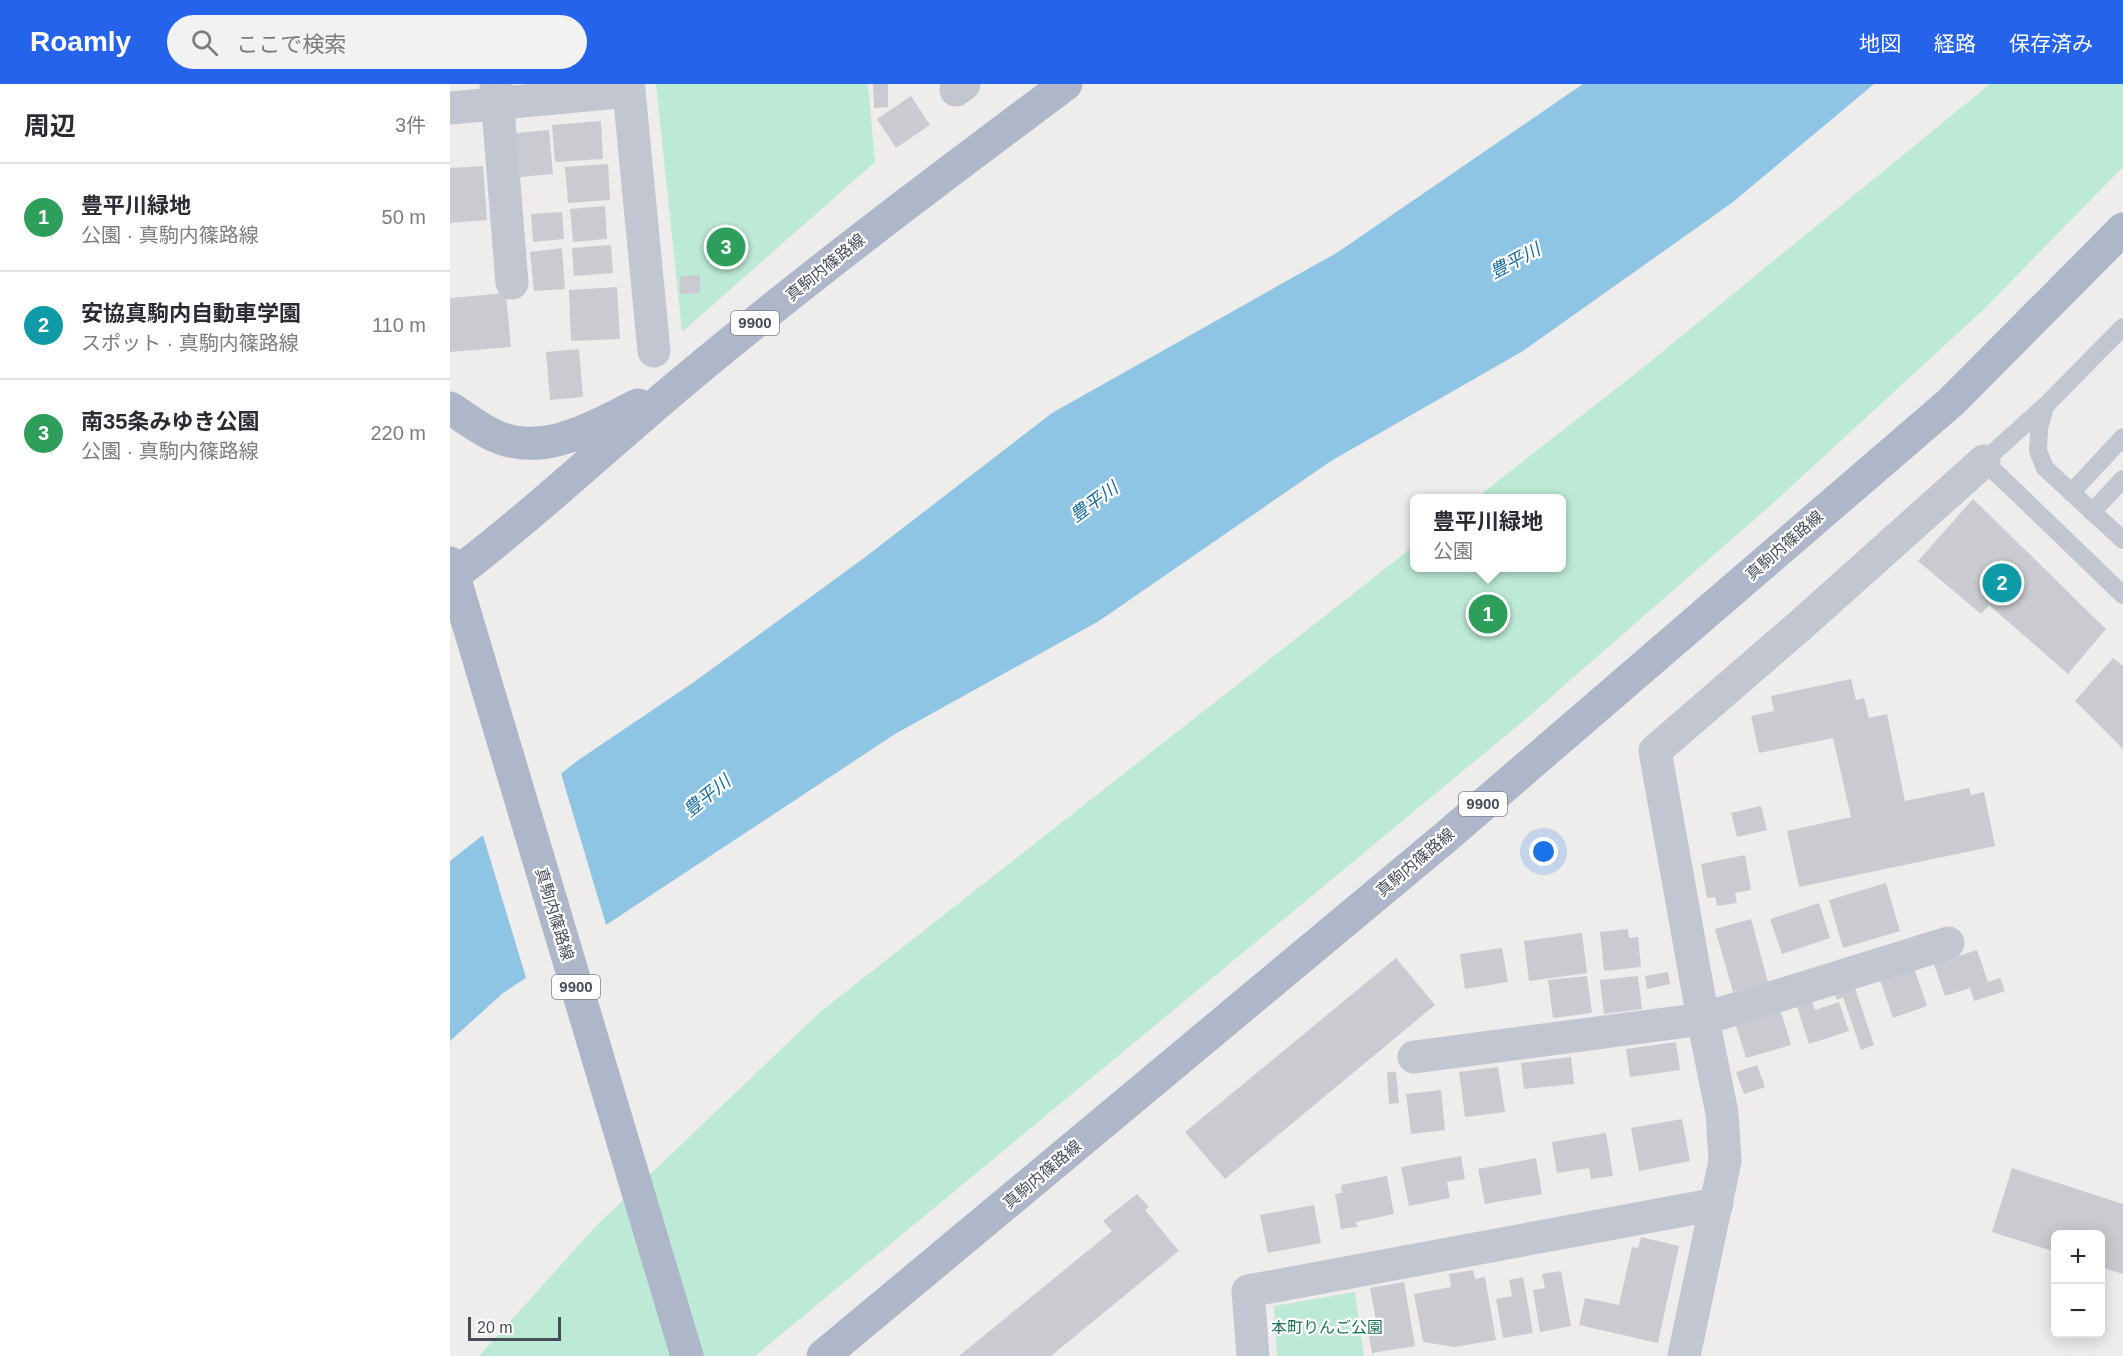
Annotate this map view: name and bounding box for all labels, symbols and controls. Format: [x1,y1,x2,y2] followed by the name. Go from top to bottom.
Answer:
[167,15,587,69] search box
[30,26,131,57] text: Roamly
[188,26,221,59] icon: search
[236,32,346,57] text: ここで検索
[1859,32,1901,55] text: 地図
[1934,32,1976,55] text: 経路
[2009,32,2093,55] text: 保存済み
[24,111,76,141] text: 周辺
[395,114,426,136] text: 3件
[81,193,191,218] text: 豊平川緑地
[38,206,49,228] text: 1
[382,206,426,228] text: 50 m
[81,224,259,246] text: 公園 · 真駒内篠路線
[706,224,746,270] pin: 3
[783,231,868,304] street label: 真駒内篠路線
[1486,239,1545,283] water label: 豊平川
[81,301,301,326] text: 安協真駒内自動車学園
[731,311,779,335] road number: 9900
[38,314,49,336] text: 2
[372,314,426,336] text: 110 m
[81,332,299,354] text: スポット · 真駒内篠路線
[81,409,259,434] text: 南35条みゆき公園
[38,422,49,444] text: 3
[370,422,426,444] text: 220 m
[81,440,259,462] text: 公園 · 真駒内篠路線
[1066,477,1123,526] water label: 豊平川
[1410,494,1566,572] popup
[1743,507,1826,583] street label: 真駒内篠路線
[1433,509,1543,534] text: 豊平川緑地
[1433,540,1473,562] text: 公園
[1982,560,2022,606] pin: 2
[1468,592,1508,636] pin: 1
[680,770,736,821] water label: 豊平川
[1459,792,1507,816] road number: 9900
[1373,825,1458,900] street label: 真駒内篠路線
[1529,837,1558,866] your location
[532,866,577,963] street label: 真駒内篠路線
[552,975,600,999] road number: 9900
[1000,1137,1085,1212] street label: 真駒内篠路線
[2051,1230,2105,1338] map controls
[2051,1230,2105,1284] button: +
[2051,1284,2105,1338] button: −
[468,1314,561,1342] scale bar
[477,1319,513,1336] text: 20 m
[1271,1319,1383,1336] park label: 本町りんご公園

